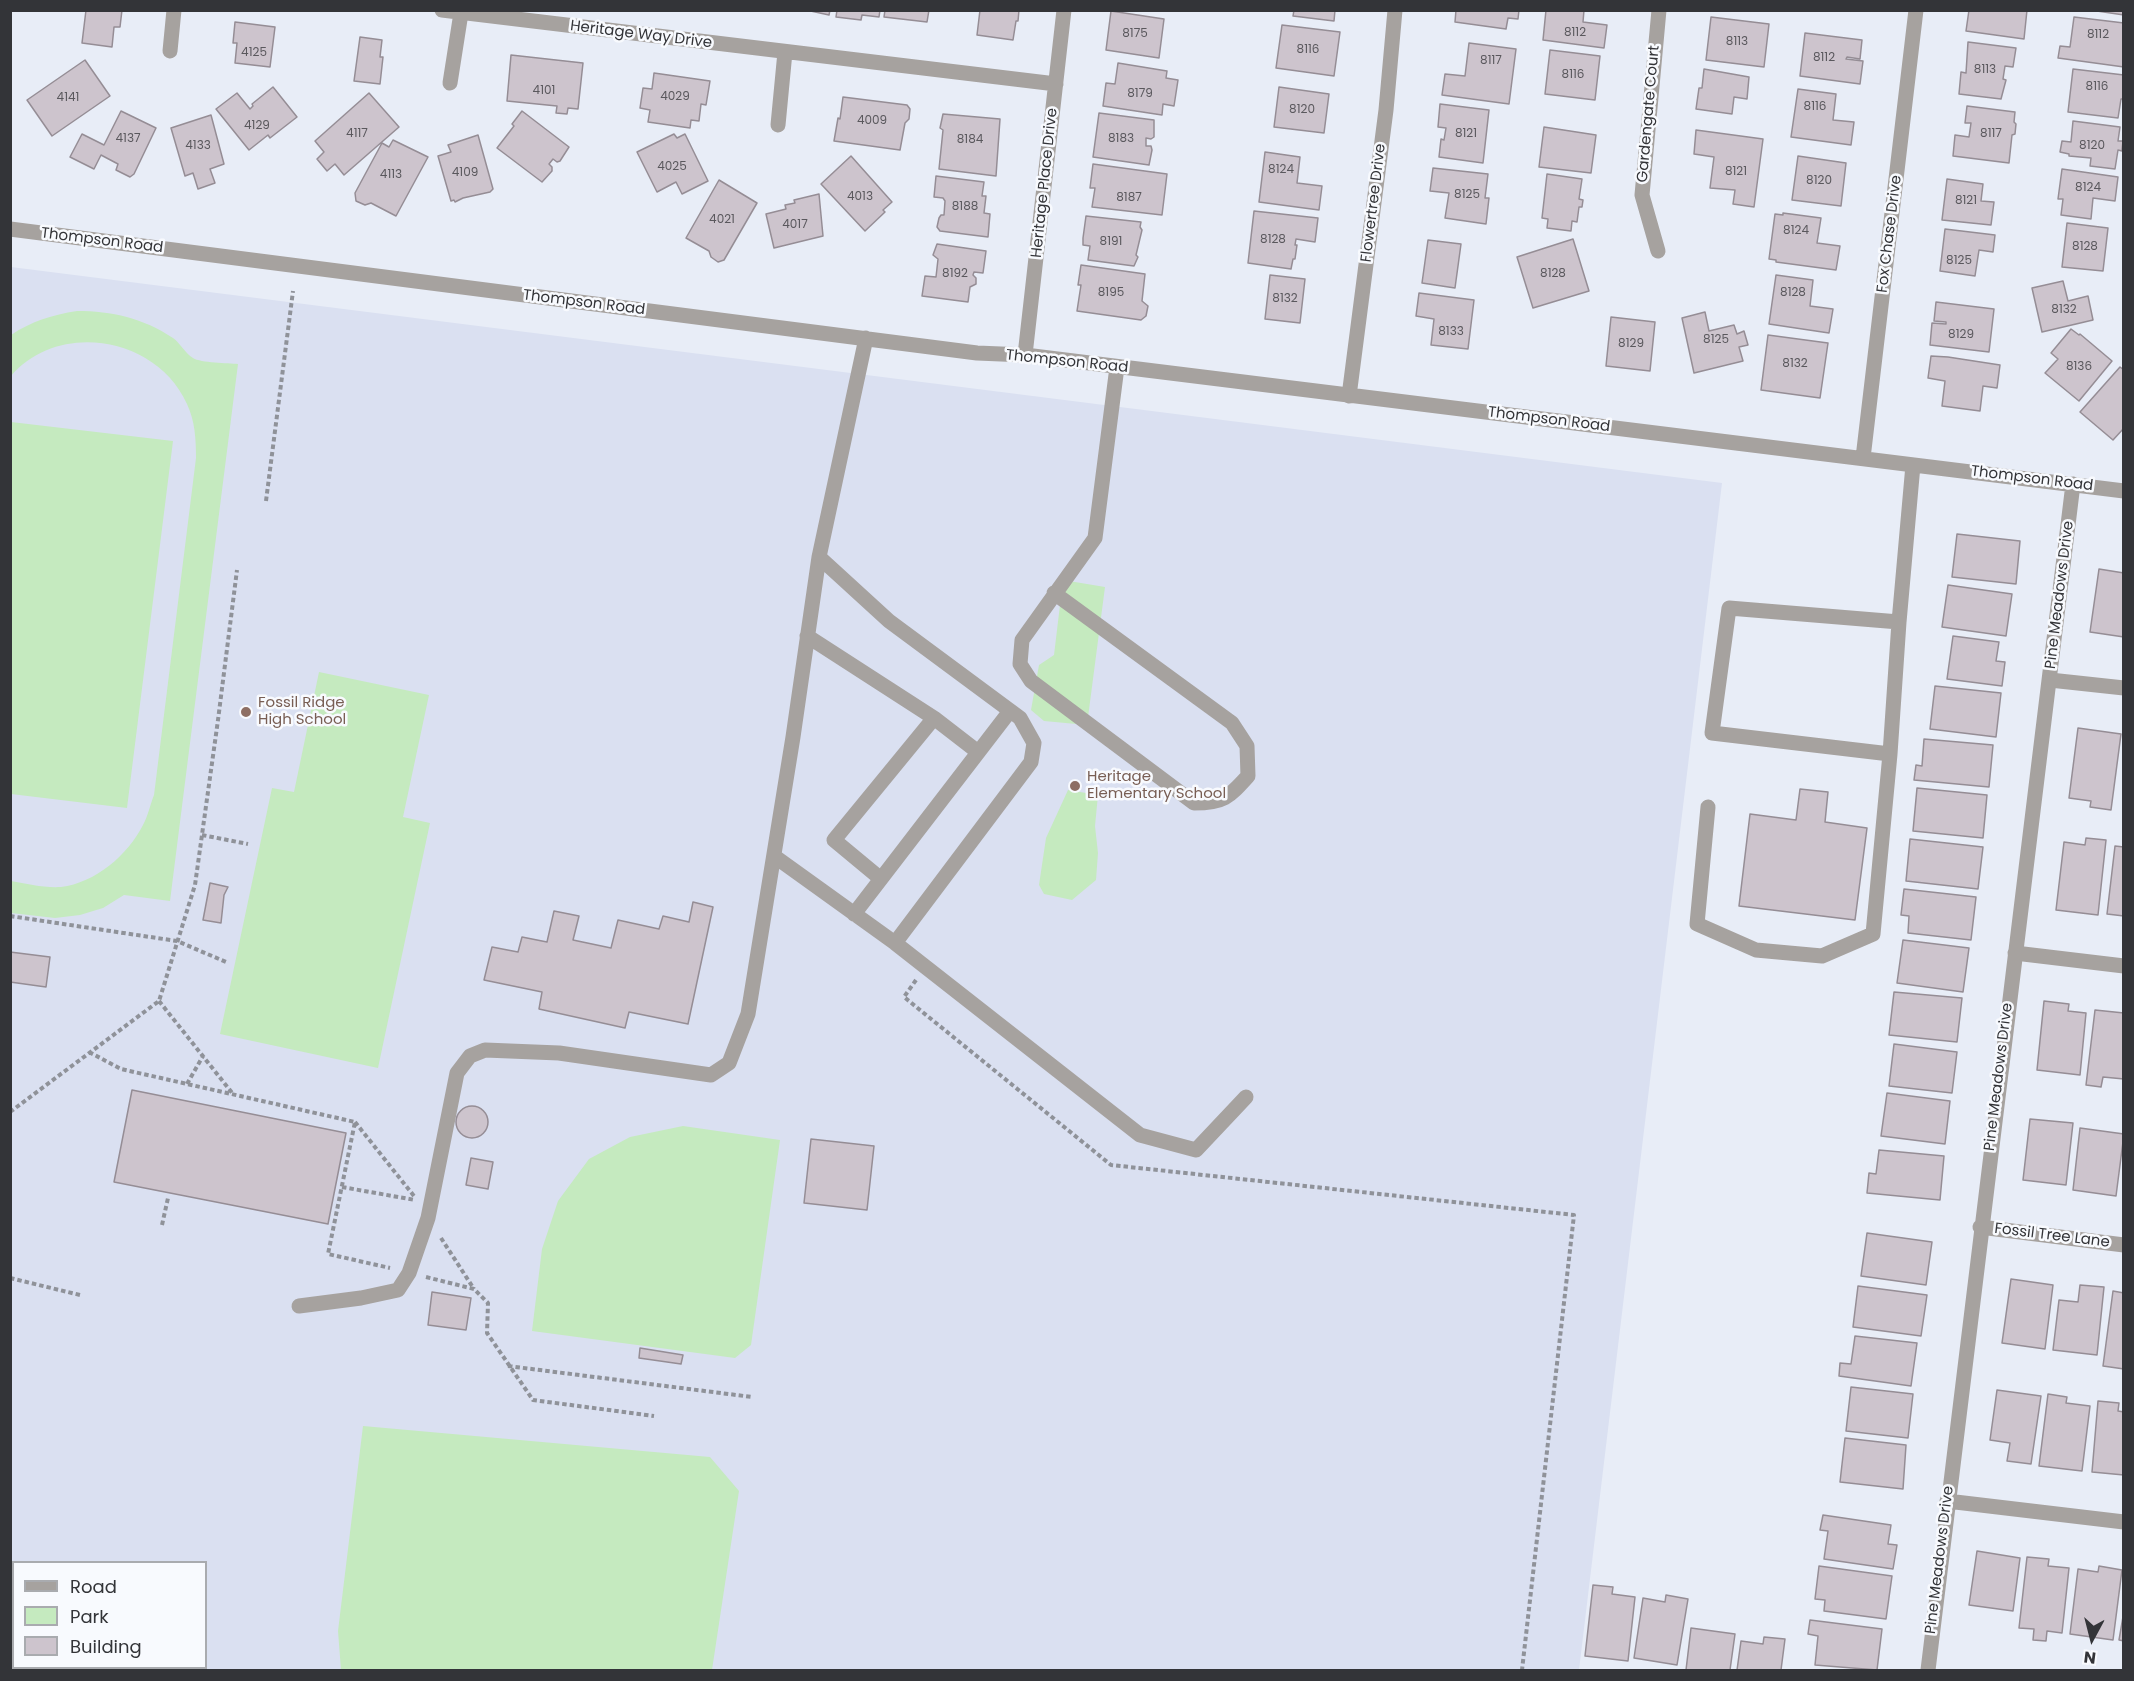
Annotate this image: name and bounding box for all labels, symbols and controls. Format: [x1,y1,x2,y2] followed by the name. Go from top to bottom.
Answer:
[569,17,713,53] street label: Heritage Way Drive
[1564,26,1586,40] house number: 8112
[1122,27,1148,41] house number: 8175
[2087,28,2109,42] house number: 8112
[1726,35,1748,49] house number: 8113
[1297,43,1319,57] house number: 8116
[1634,45,1664,183] street label: Gardengate Court
[241,46,267,60] house number: 4125
[1813,51,1835,65] house number: 8112
[1480,54,1502,68] house number: 8117
[1974,63,1996,77] house number: 8113
[1562,68,1584,82] house number: 8116
[2086,80,2108,94] house number: 8116
[533,84,555,98] house number: 4101
[1127,87,1153,101] house number: 8179
[660,90,690,104] house number: 4029
[57,91,79,105] house number: 4141
[1804,100,1826,114] house number: 8116
[1289,103,1315,117] house number: 8120
[1028,107,1062,259] street label: Heritage Place Drive
[857,114,887,128] house number: 4009
[244,119,270,133] house number: 4129
[346,127,368,141] house number: 4117
[1455,127,1477,141] house number: 8121
[1980,127,2002,141] house number: 8117
[115,132,141,146] house number: 4137
[1108,132,1134,146] house number: 8183
[957,133,983,147] house number: 8184
[185,139,211,153] house number: 4133
[2079,139,2105,153] house number: 8120
[1358,143,1390,263] street label: Flowertree Drive
[657,160,687,174] house number: 4025
[1268,163,1294,177] house number: 8124
[1725,165,1747,179] house number: 8121
[452,166,478,180] house number: 4109
[380,168,402,182] house number: 4113
[1806,174,1832,188] house number: 8120
[1874,174,1906,294] street label: Fox Chase Drive
[2075,181,2101,195] house number: 8124
[1454,188,1480,202] house number: 8125
[847,190,873,204] house number: 4013
[1116,191,1142,205] house number: 8187
[1955,194,1977,208] house number: 8121
[952,200,978,214] house number: 8188
[709,213,735,227] house number: 4021
[782,218,808,232] house number: 4017
[1783,224,1809,238] house number: 8124
[40,225,164,257] street label: Thompson Road
[1260,233,1286,247] house number: 8128
[1100,235,1122,249] house number: 8191
[2072,240,2098,254] house number: 8128
[1946,254,1972,268] house number: 8125
[942,267,968,281] house number: 8192
[1540,267,1566,281] house number: 8128
[1098,286,1124,300] house number: 8195
[1780,286,1806,300] house number: 8128
[522,287,646,319] street label: Thompson Road
[1272,292,1298,306] house number: 8132
[2051,303,2077,317] house number: 8132
[1438,325,1464,339] house number: 8133
[1948,328,1974,342] house number: 8129
[1703,333,1729,347] house number: 8125
[1618,337,1644,351] house number: 8129
[1005,347,1129,377] street label: Thompson Road
[1782,357,1808,371] house number: 8132
[2066,360,2092,374] house number: 8136
[1487,404,1611,436] street label: Thompson Road
[1970,463,2094,495] street label: Thompson Road
[2042,520,2078,670] street label: Pine Meadows Drive
[258,694,346,729] place label: Fossil Ridge High School
[239,705,253,719] marker: Fossil Ridge High School
[1087,768,1226,803] place label: Heritage Elementary School
[1068,779,1082,793] marker: Heritage Elementary School
[1981,1002,2017,1152] street label: Pine Meadows Drive
[1993,1220,2111,1252] street label: Fossil Tree Lane
[1922,1485,1958,1635] street label: Pine Meadows Drive
[12,1561,207,1669] legend
[70,1574,117,1599] text: Road
[70,1604,109,1629] text: Park
[2062,1609,2122,1669] north arrow
[70,1634,142,1659] text: Building
[2082,1645,2097,1670] text: N

